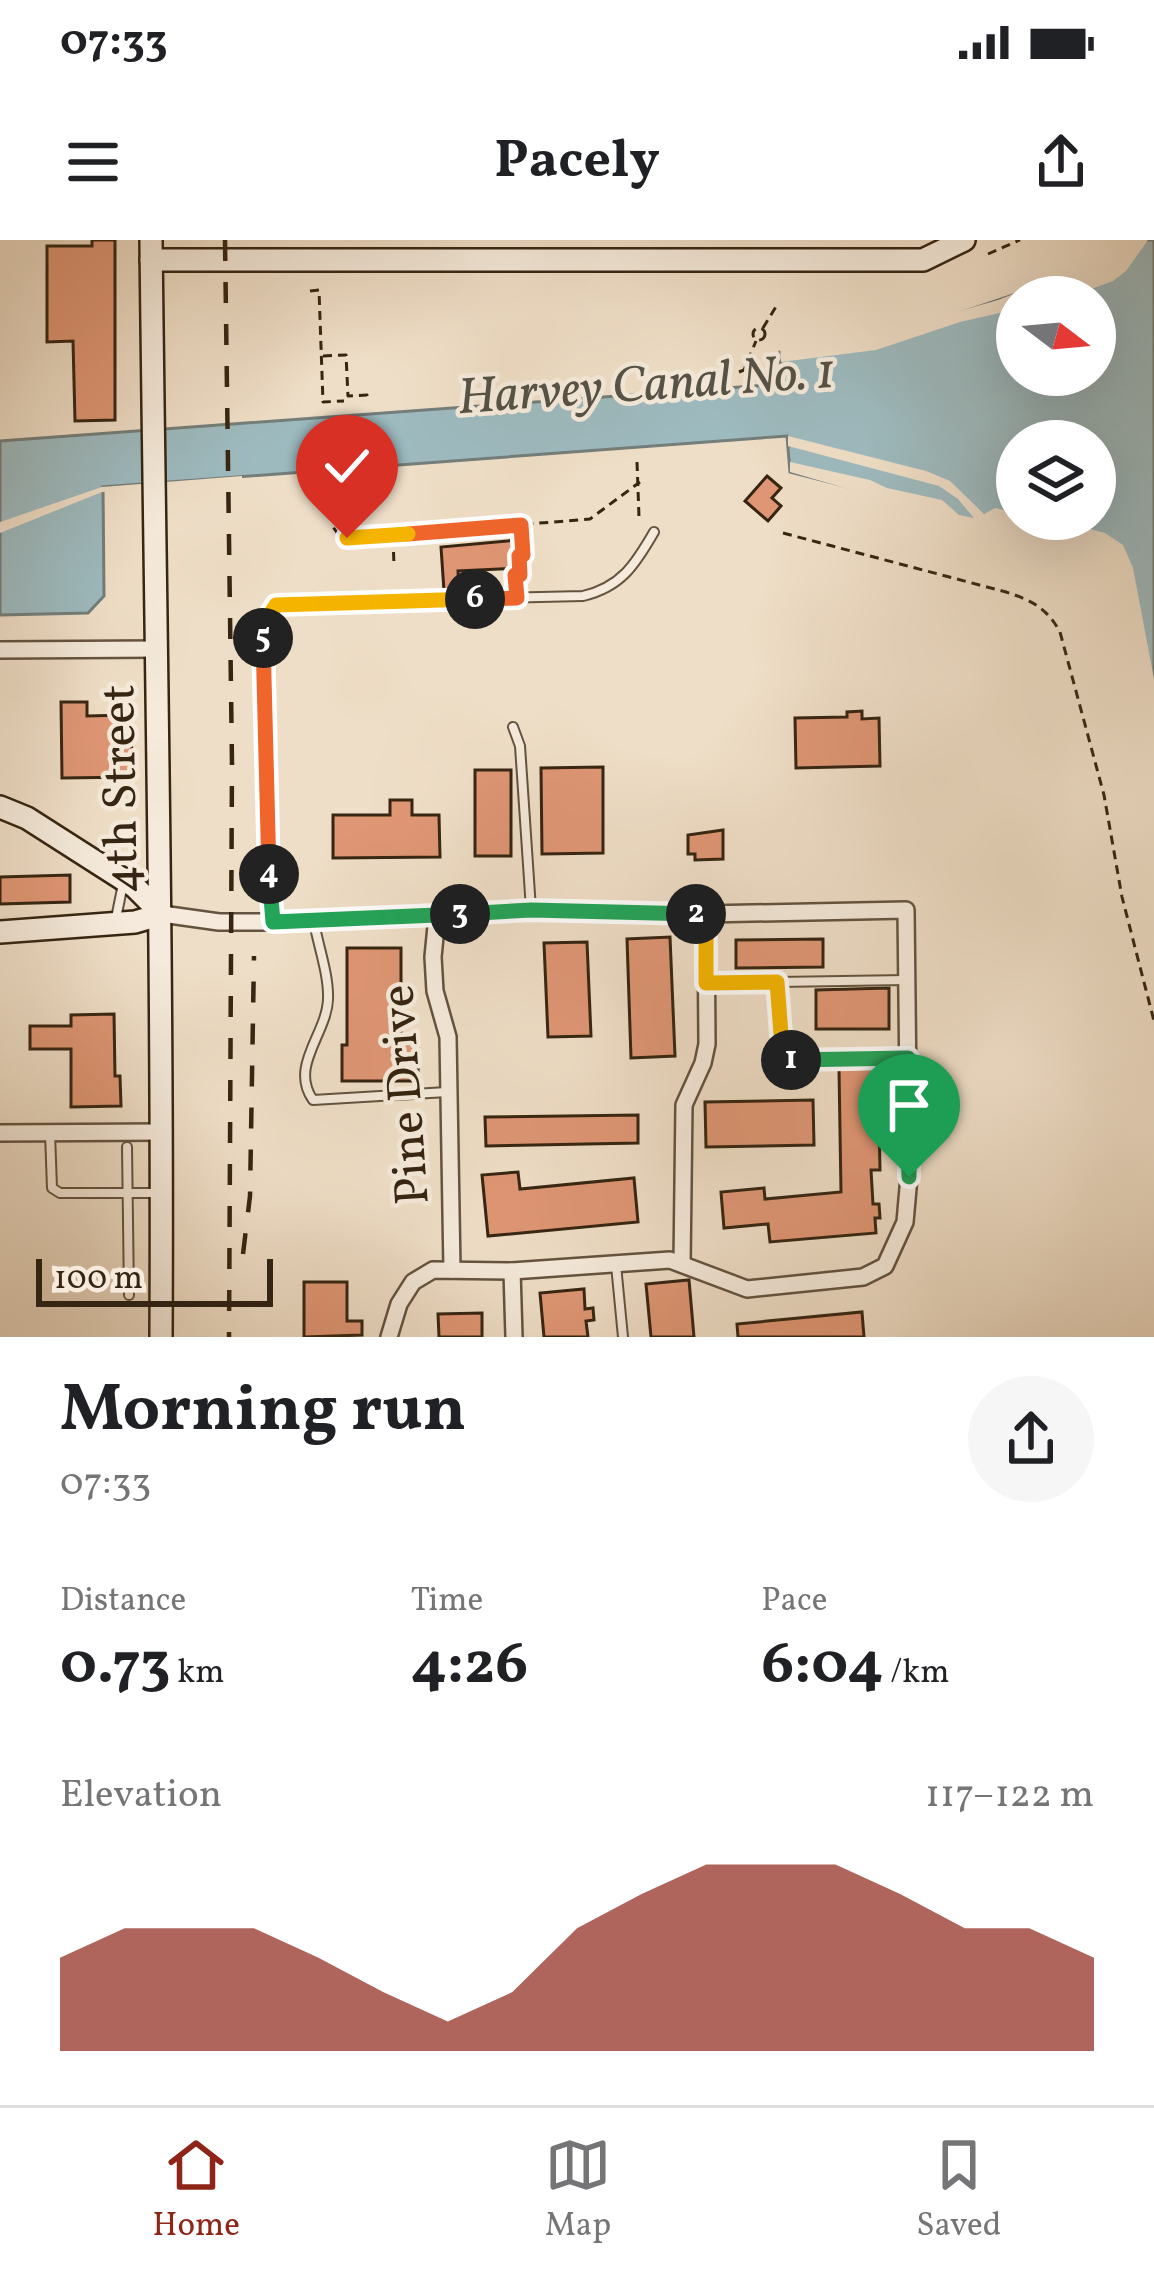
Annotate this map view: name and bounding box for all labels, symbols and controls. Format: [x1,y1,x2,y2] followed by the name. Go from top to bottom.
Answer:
[60,11,168,74] text: 07:33
[494,125,660,200] text: Pacely
[60,129,126,195] icon: menu
[1028,129,1094,195] icon: share
[996,276,1116,396] north arrow
[996,276,1116,540] map controls
[455,338,838,435] water label: Harvey Canal No. 1
[296,415,398,538] pin
[996,420,1116,540] button: layers
[314,433,380,499] icon: check
[445,569,505,629] pin: 6
[466,576,484,622] text: 6
[233,608,293,668] pin: 5
[255,615,271,661] text: 5
[87,684,158,894] street label: 4th Street
[239,844,299,904] pin: 4
[259,851,279,897] text: 4
[430,884,490,944] pin: 3
[666,884,726,944] pin: 2
[452,891,468,937] text: 3
[687,891,705,937] text: 2
[366,982,449,1207] street label: Pine Drive
[761,1030,821,1090] pin: 1
[784,1037,798,1083] text: 1
[858,1054,960,1177] pin
[876,1072,942,1138] icon: arrive
[36,1253,273,1306] scale bar
[54,1257,143,1303] text: 100 m
[60,1366,466,1458] text: Morning run
[968,1376,1094,1502] button: share
[60,1457,151,1511] text: 07:33
[60,1579,186,1625] text: Distance
[411,1579,483,1625] text: Time
[761,1579,827,1625] text: Pace
[60,1625,171,1708] text: 0.73
[411,1625,528,1708] text: 4:26
[761,1625,884,1708] text: 6:04
[171,1651,224,1697] text: km
[884,1651,949,1697] text: /km
[60,1769,222,1823] text: Elevation
[925,1769,1094,1823] text: 117–122 m
[153,2132,240,2250] tab: Home
[545,2132,611,2250] tab: Map
[916,2132,1001,2250] tab: Saved

